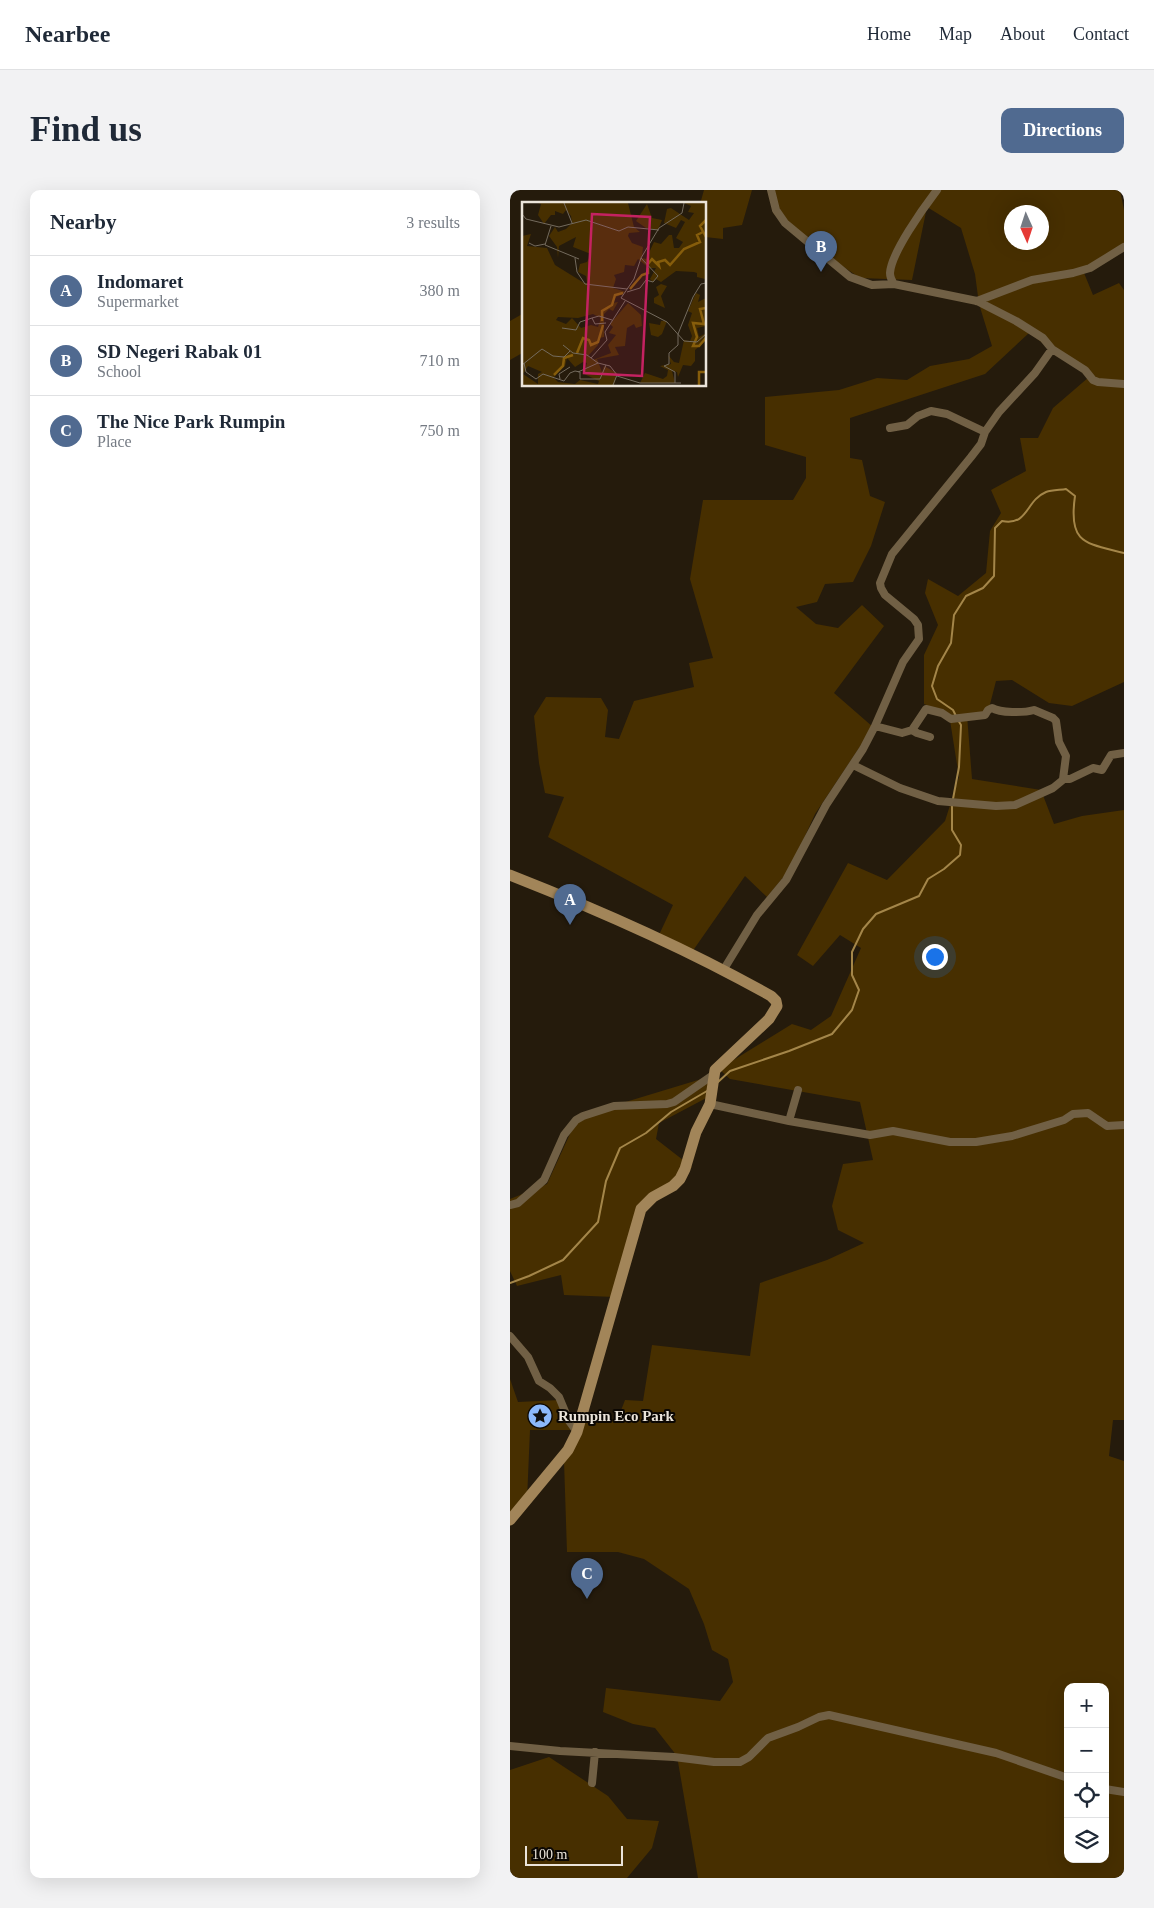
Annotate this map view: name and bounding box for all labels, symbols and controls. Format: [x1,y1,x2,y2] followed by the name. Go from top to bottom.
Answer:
[25,21,110,47] text: Nearbee
[867,24,911,44] text: Home
[939,24,972,44] text: Map
[1000,24,1045,44] text: About
[1073,24,1129,44] text: Contact
[1001,108,1124,153] button: Directions
[30,110,142,149] text: Find us
[522,202,706,386] inset map
[1004,205,1049,250] north arrow
[50,210,117,234] text: Nearby
[406,214,460,231] text: 3 results
[805,231,837,272] pin: B
[97,271,183,292] text: Indomaret
[60,282,72,299] text: A
[420,282,460,299] text: 380 m
[97,293,179,310] text: Supermarket
[97,341,262,362] text: SD Negeri Rabak 01
[61,352,71,369] text: B
[420,352,460,369] text: 710 m
[97,363,141,380] text: School
[97,411,285,432] text: The Nice Park Rumpin
[60,422,72,439] text: C
[420,422,460,439] text: 750 m
[97,433,132,450] text: Place
[554,884,586,925] pin: A
[922,944,948,970] your location
[527,1403,553,1429] place icon: Rumpin Eco Park
[558,1408,675,1424] place label: Rumpin Eco Park
[571,1558,603,1599] pin: C
[1064,1683,1109,1863] map controls
[1064,1683,1109,1728] button: +
[1064,1728,1109,1773] button: −
[1064,1773,1109,1818] button: locate
[1064,1818,1109,1863] button: layers
[525,1843,622,1866] scale bar
[532,1847,567,1862] text: 100 m

